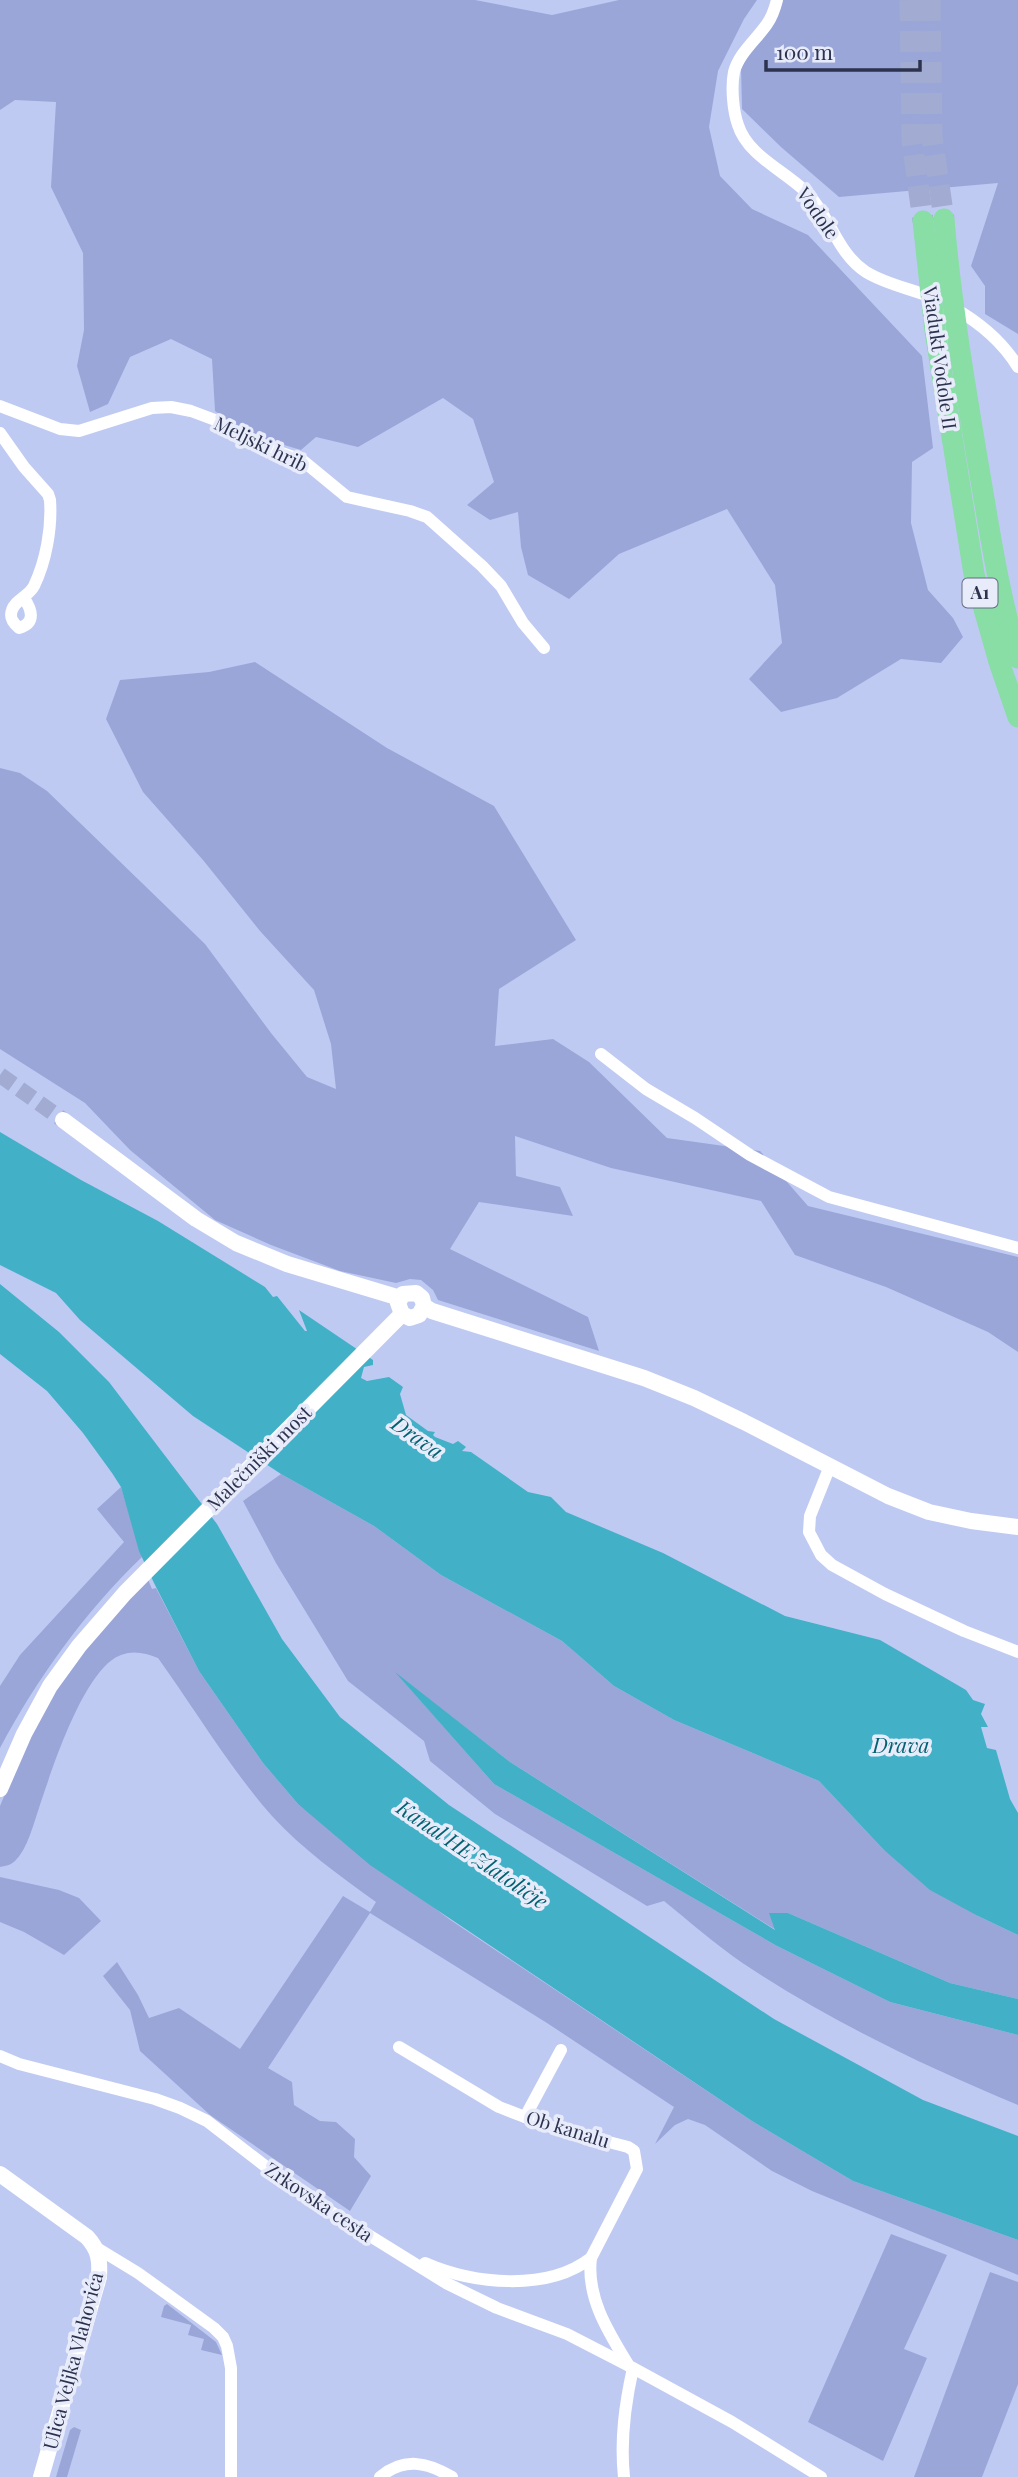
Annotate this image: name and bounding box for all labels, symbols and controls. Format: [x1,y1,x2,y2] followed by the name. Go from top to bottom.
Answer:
[766,28,920,72] scale bar
[776,37,833,65] text: 100 m
[791,181,846,243] street label: Vodole
[918,284,964,431] street label: Viadukt Vodole II
[210,409,312,477] street label: Meljski hrib
[962,578,998,608] road number: A1
[200,1399,317,1516] street label: Malečniški most
[386,1408,449,1464] water label: Drava
[872,1730,929,1758] water label: Drava
[391,1792,554,1914] water label: Kanal HE Zlatoličje
[523,2103,613,2153] street label: Ob kanalu
[260,2155,379,2247] street label: Zrkovska cesta
[36,2269,108,2452] street label: Ulica Veljka Vlahovića

